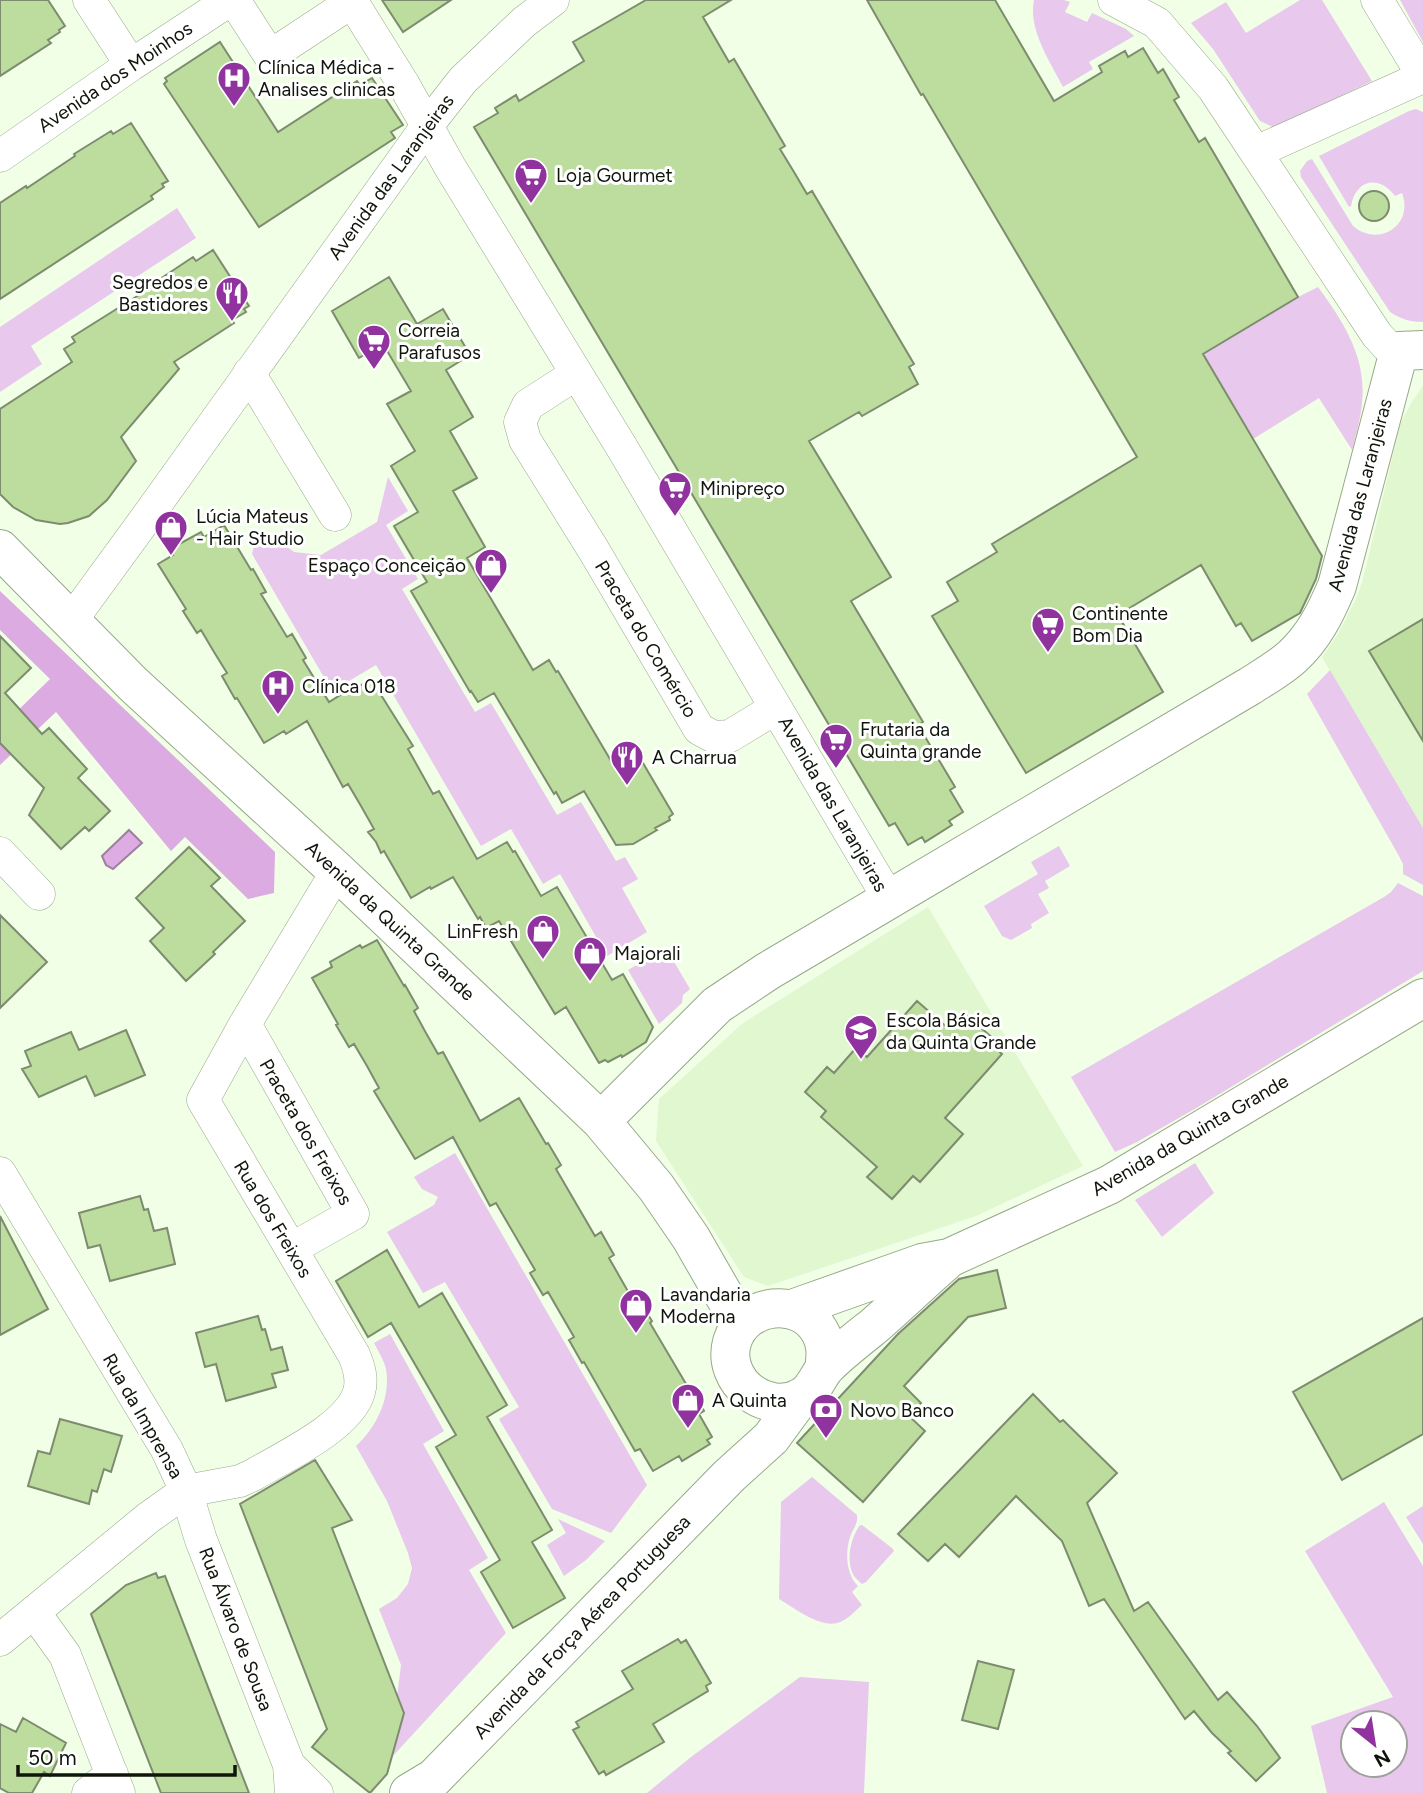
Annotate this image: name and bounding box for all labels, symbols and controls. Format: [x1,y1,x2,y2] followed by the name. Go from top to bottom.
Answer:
[33,17,197,137] street label: Avenida dos Moinhos
[258,56,395,101] place label: Clínica Médica - Analises clinicas
[215,59,253,108] hospital icon: Clínica Médica - Analises clinicas
[323,90,459,264] street label: Avenida das Laranjeiras
[512,156,550,205] supermarket icon: Loja Gourmet
[556,164,673,187] place label: Loja Gourmet
[112,271,208,316] place label: Segredos e Bastidores
[213,274,251,323] restaurant icon: Segredos e Bastidores
[398,319,481,364] place label: Correia Parafusos
[355,322,393,371] supermarket icon: Correia Parafusos
[1323,396,1397,594] street label: Avenida das Laranjeiras
[656,469,694,518] supermarket icon: Minipreço
[700,477,785,500] place label: Minipreço
[196,505,308,550] place label: Lúcia Mateus - Hair Studio
[152,508,190,557] shop icon: Lúcia Mateus - Hair Studio
[472,546,510,595] shop icon: Espaço Conceição
[308,554,466,577] place label: Espaço Conceição
[590,556,702,722] street label: Praceta do Comércio
[1072,602,1168,647] place label: Continente Bom Dia
[1029,605,1067,654] supermarket icon: Continente Bom Dia
[259,667,297,716] hospital icon: Clínica 018
[302,675,396,698] place label: Clínica 018
[773,712,893,896] street label: Avenida das Laranjeiras
[860,718,981,763] place label: Frutaria da Quinta grande
[817,721,855,770] supermarket icon: Frutaria da Quinta grande
[608,738,646,787] restaurant icon: A Charrua
[652,746,737,769] place label: A Charrua
[300,836,480,1006] street label: Avenida da Quinta Grande
[524,912,562,961] shop icon: LinFresh
[447,920,518,943] place label: LinFresh
[571,934,609,983] shop icon: Majorali
[614,942,681,965] place label: Majorali
[886,1009,1036,1054] place label: Escola Básica da Quinta Grande
[842,1012,880,1061] school or university icon: Escola Básica da Quinta Grande
[255,1055,357,1209] street label: Praceta dos Freixos
[1088,1069,1292,1201] street label: Avenida da Quinta Grande
[229,1156,317,1282] street label: Rua dos Freixos
[660,1283,751,1328] place label: Lavandaria Moderna
[617,1286,655,1335] shop icon: Lavandaria Moderna
[98,1349,188,1483] street label: Rua da Imprensa
[669,1381,707,1430] shop icon: A Quinta
[712,1389,787,1412] place label: A Quinta
[807,1391,845,1440] bank icon: Novo Banco
[850,1399,954,1422] place label: Novo Banco
[469,1510,695,1744] street label: Avenida da Força Aérea Portuguesa
[194,1544,278,1714] street label: Rua Álvaro de Sousa
[1339,1709,1409,1779] north arrow
[18,1734,234,1778] scale bar
[28,1745,77,1770] text: 50 m
[1370,1745,1394,1772] text: N

